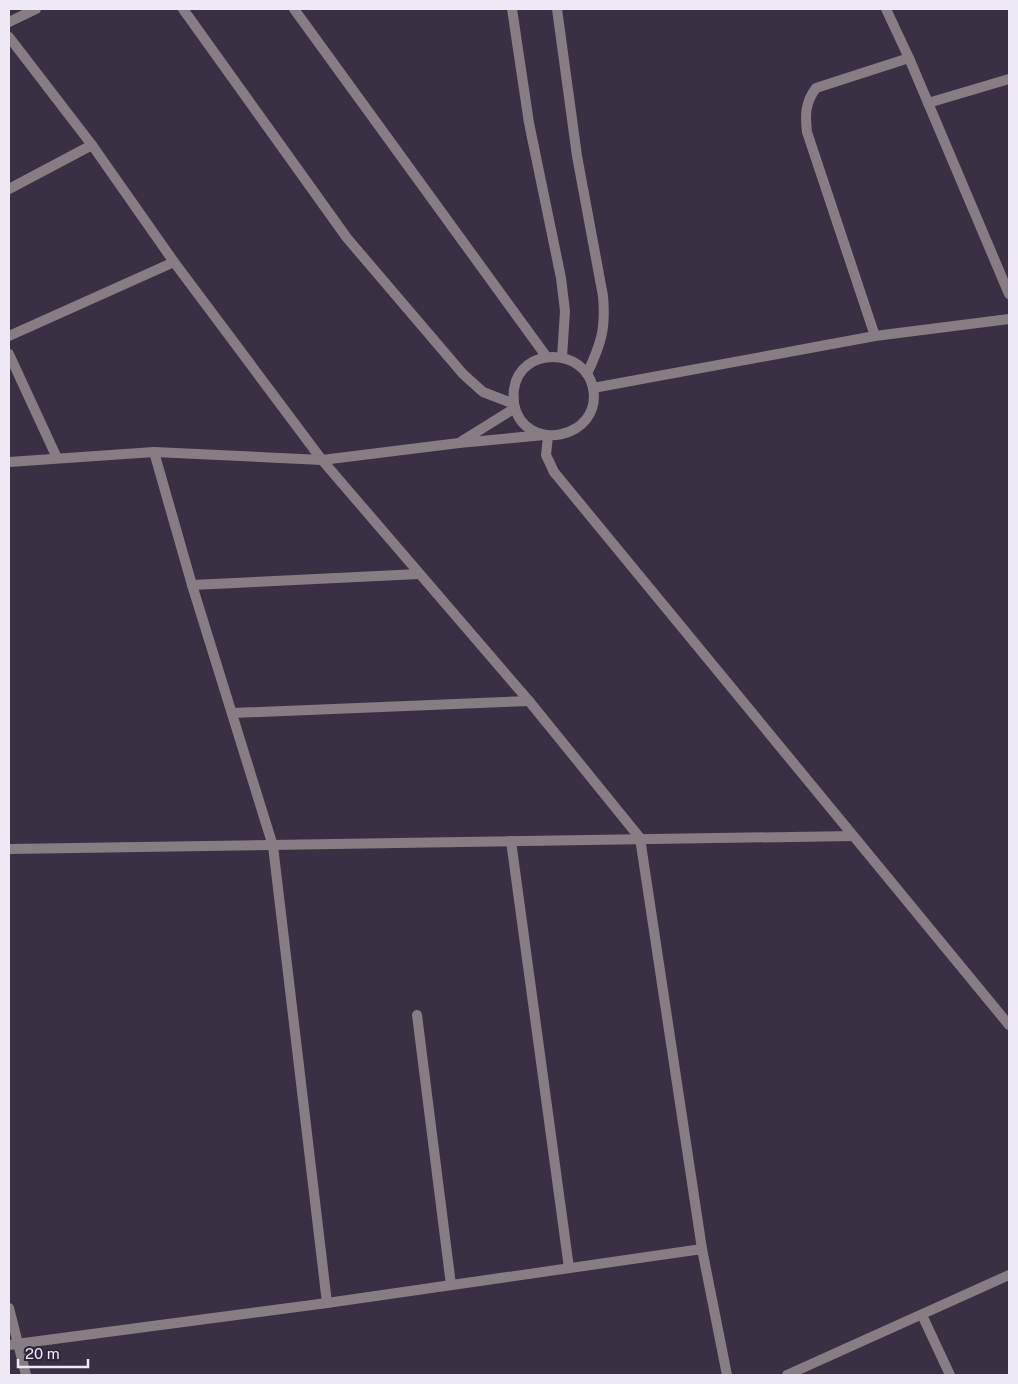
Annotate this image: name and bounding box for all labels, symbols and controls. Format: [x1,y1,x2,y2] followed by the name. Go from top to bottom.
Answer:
[18,1336,88,1368] scale bar
[25,1345,60,1362] text: 20 m

